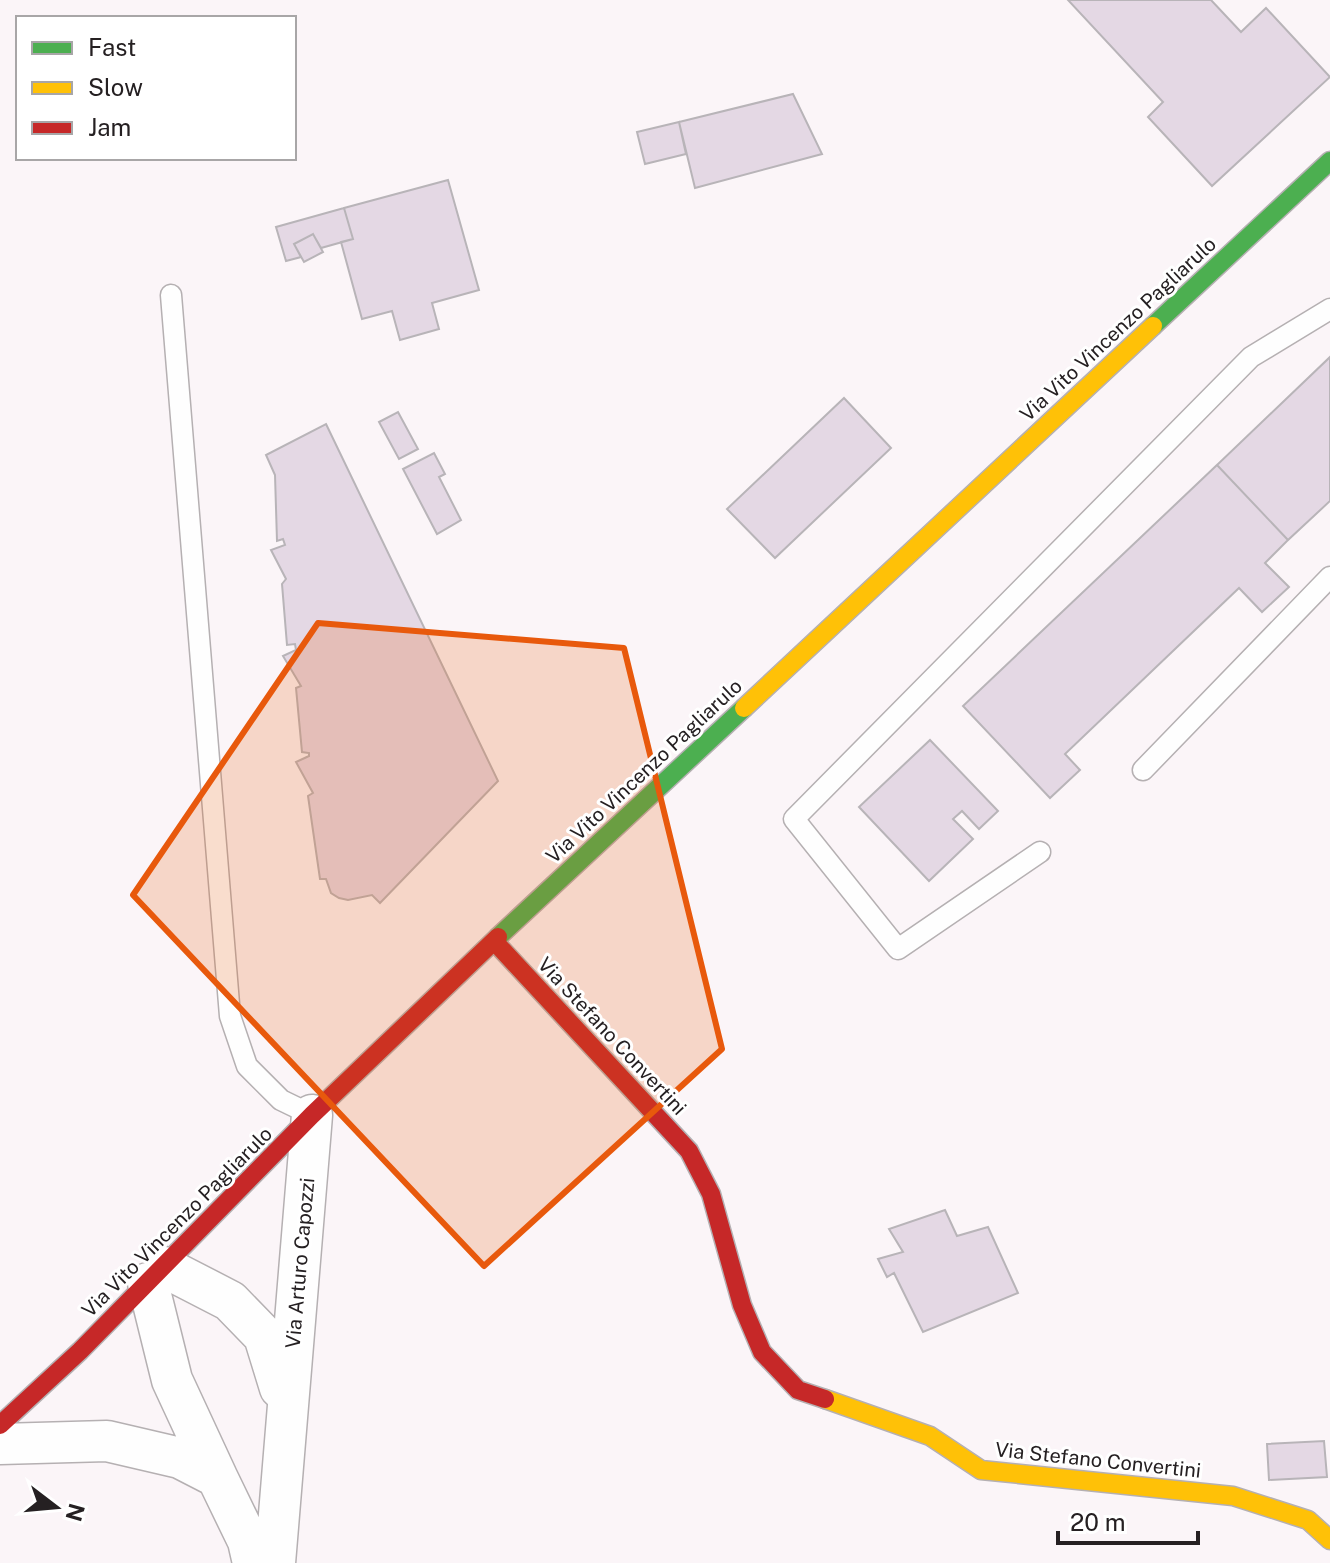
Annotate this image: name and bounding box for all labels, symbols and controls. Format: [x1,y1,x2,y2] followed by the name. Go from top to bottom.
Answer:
[16,16,296,160] legend
[88,33,136,61] text: Fast
[88,73,143,101] text: Slow
[88,113,131,141] text: Jam
[1015,232,1221,426] street label: Via Vito Vincenzo Pagliarulo
[541,674,747,868] street label: Via Vito Vincenzo Pagliarulo
[533,952,691,1120] street label: Via Stefano Convertini
[77,1122,277,1322] street label: Via Vito Vincenzo Pagliarulo
[281,1177,319,1349] street label: Via Arturo Capozzi
[994,1437,1202,1483] street label: Via Stefano Convertini
[16,1467,96,1547] north arrow
[1058,1495,1198,1545] scale bar
[60,1501,90,1524] text: N
[1070,1508,1126,1536] text: 20 m

